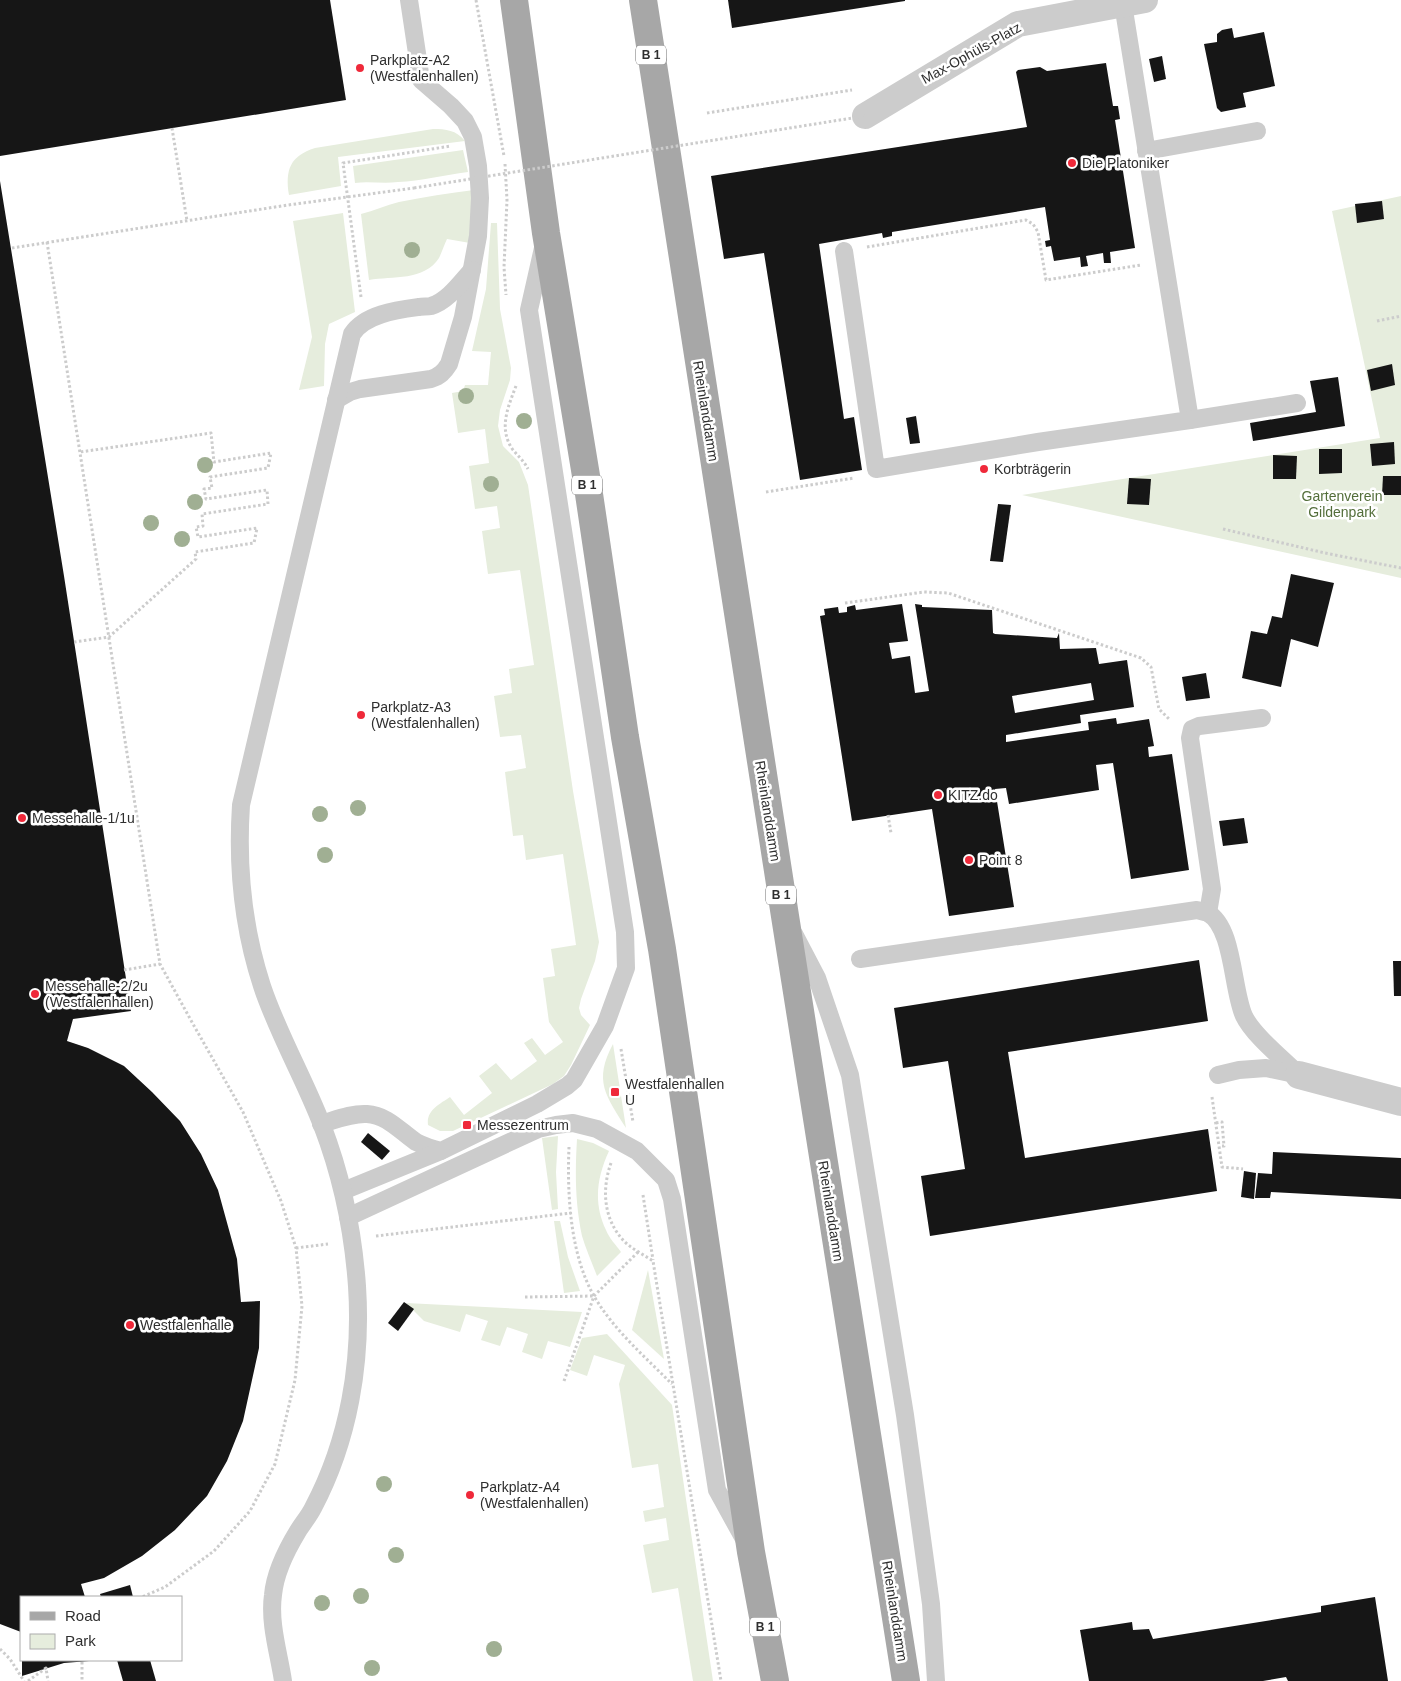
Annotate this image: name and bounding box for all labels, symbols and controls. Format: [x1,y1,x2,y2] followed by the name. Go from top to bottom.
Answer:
[918,19,1024,87] street label: Max-Ophüls-Platz
[636,46,666,64] road number: B 1
[370,52,479,84] place label: Parkplatz-A2 (Westfalenhallen)
[354,62,366,74] marker: Parkplatz-A2 (Westfalenhallen)
[1082,155,1169,171] place label: Die Platoniker
[1066,157,1078,169] marker: Die Platoniker
[690,359,722,463] street label: Rheinlanddamm
[994,461,1071,477] place label: Korbträgerin
[978,463,990,475] marker: Korbträgerin
[572,476,602,494] road number: B 1
[1302,488,1382,520] park label: Gartenverein Gildenpark
[371,699,480,731] place label: Parkplatz-A3 (Westfalenhallen)
[355,709,367,721] marker: Parkplatz-A3 (Westfalenhallen)
[752,759,784,863] street label: Rheinlanddamm
[948,787,998,803] place label: KITZ.do
[932,789,944,801] marker: KITZ.do
[32,810,135,826] place label: Messehalle-1/1u
[16,812,28,824] marker: Messehalle-1/1u
[979,852,1023,868] place label: Point 8
[963,854,975,866] marker: Point 8
[766,886,796,904] road number: B 1
[45,978,154,1010] place label: Messehalle-2/2u (Westfalenhallen)
[29,988,41,1000] marker: Messehalle-2/2u (Westfalenhallen)
[625,1076,724,1108] place label: Westfalenhallen U
[609,1086,621,1098] marker: Westfalenhallen U
[477,1117,569,1133] place label: Messezentrum
[461,1119,473,1131] marker: Messezentrum
[815,1159,847,1263] street label: Rheinlanddamm
[140,1317,232,1333] place label: Westfalenhalle
[124,1319,136,1331] marker: Westfalenhalle
[480,1479,589,1511] place label: Parkplatz-A4 (Westfalenhallen)
[464,1489,476,1501] marker: Parkplatz-A4 (Westfalenhallen)
[879,1559,911,1663] street label: Rheinlanddamm
[20,1596,182,1661] legend
[65,1607,101,1624] text: Road
[750,1618,780,1636] road number: B 1
[65,1632,96,1649] text: Park

